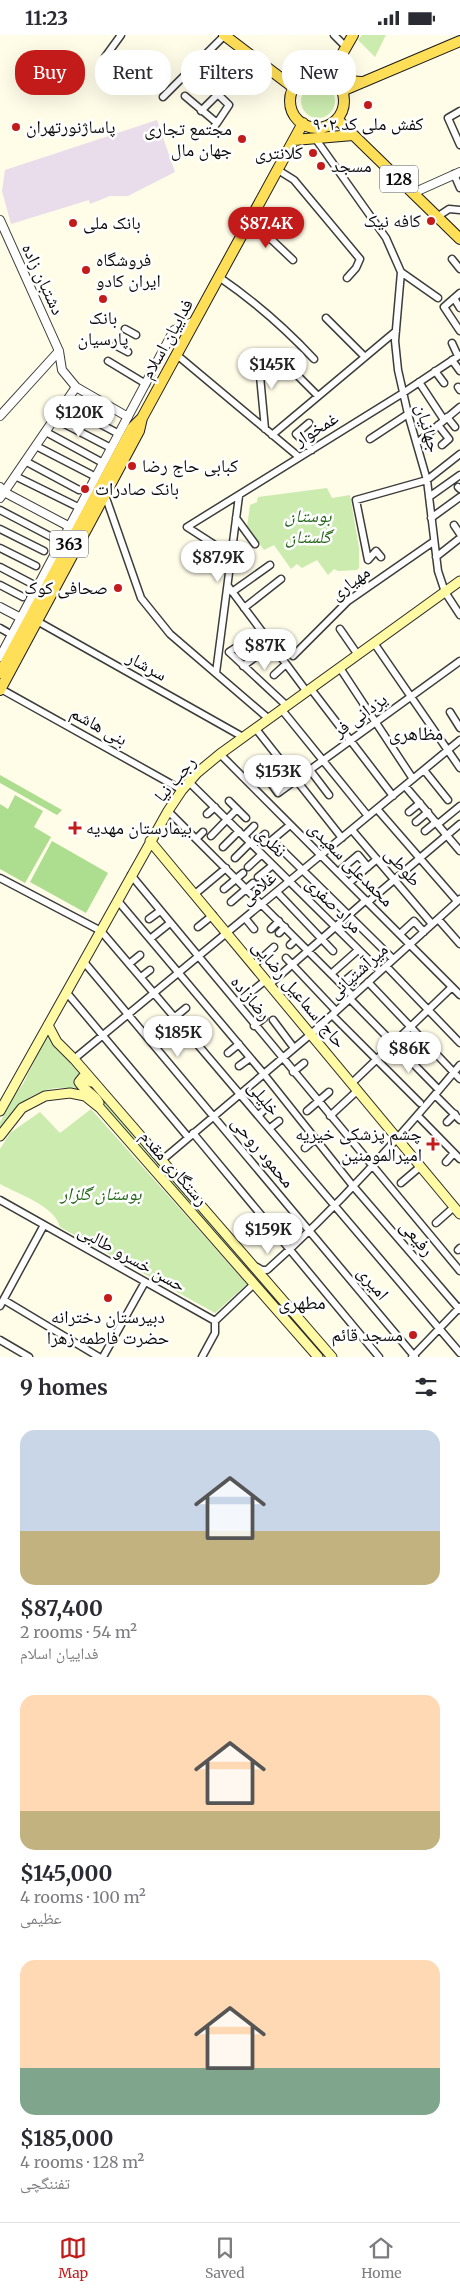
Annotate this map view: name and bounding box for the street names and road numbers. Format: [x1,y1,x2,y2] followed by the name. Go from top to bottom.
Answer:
[380,165,418,193] road number: 128
[17,239,70,318] street label: دشتبان زاده
[135,295,199,383] street label: فداییان اسلام
[411,401,446,455] street label: جهانیان
[288,406,342,452] street label: غمخوار
[50,531,88,557] road number: 363
[325,560,374,605] street label: مهیاری
[122,645,171,686] street label: سرشار
[327,687,391,743] street label: یزدانی فر
[66,701,132,752] street label: بنی هاشم
[149,751,201,807] street label: رجب نیا
[304,816,399,911] street label: محمدعلی سعیدی
[251,821,292,862] street label: نظری
[380,842,427,891] street label: طوطی
[235,866,281,909] street label: غلامی
[301,871,368,938] street label: مراد صفری
[247,935,351,1053] street label: حاج اسماعیل رضایی
[323,938,392,1004] street label: میرآشتیانی
[226,970,277,1025] street label: رضازاده
[243,1075,286,1120] street label: خلیلی
[227,1111,300,1192] street label: محمود روحی
[134,1125,214,1211] street label: رستگاری مقدم
[395,1215,439,1261] street label: رفیعی
[74,1219,190,1297] street label: حسن خسرو طالبی
[353,1261,394,1304] street label: امیری

